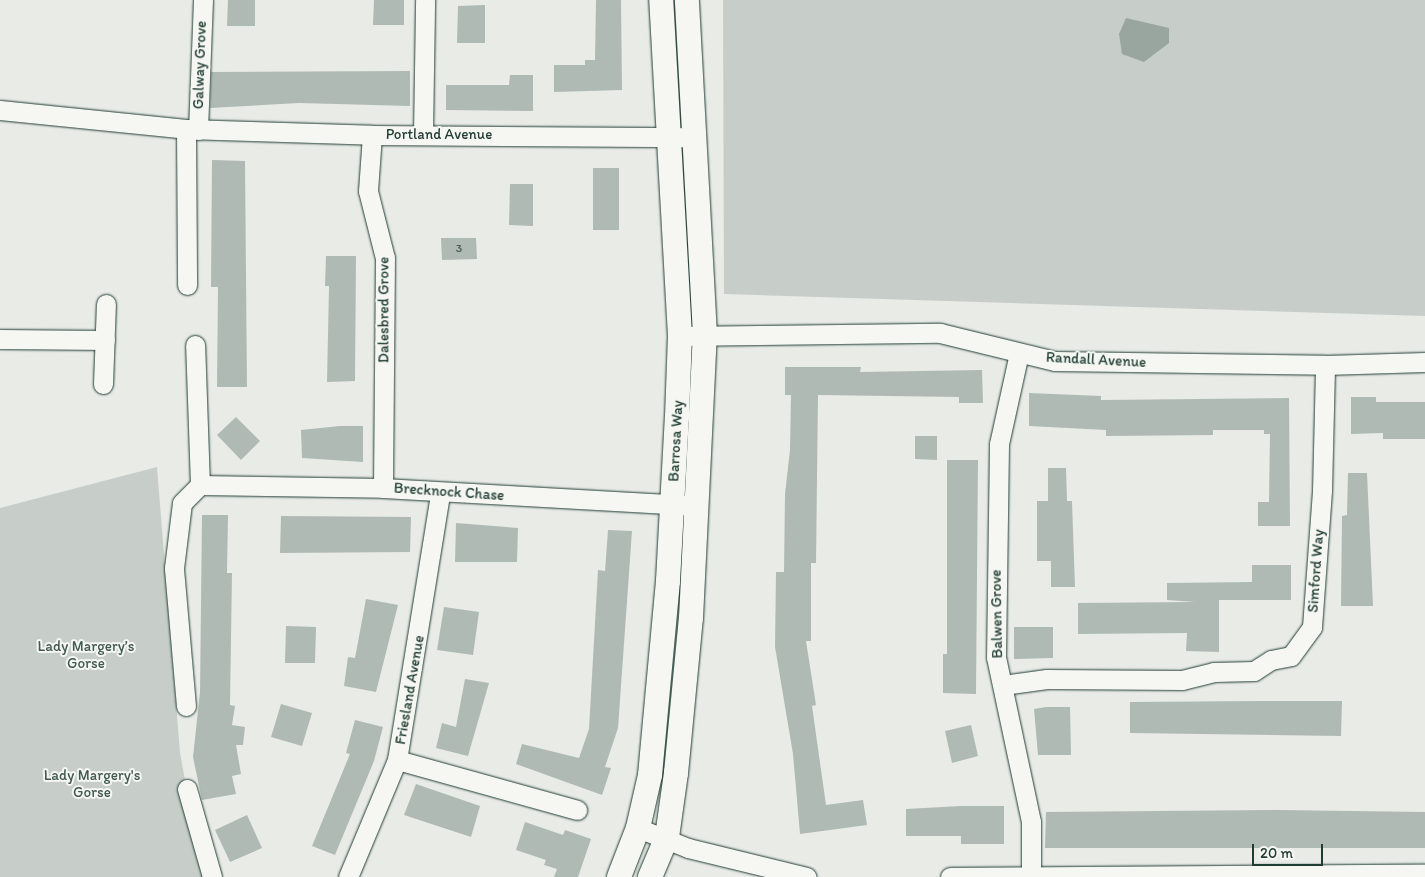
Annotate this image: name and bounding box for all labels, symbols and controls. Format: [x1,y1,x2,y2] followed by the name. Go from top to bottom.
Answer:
[189,20,211,110] street label: Galway Grove
[386,126,492,144] street label: Portland Avenue
[456,242,462,256] house number: 3
[375,257,393,363] street label: Dalesbred Grove
[1046,348,1146,372] street label: Randall Avenue
[665,400,687,482] street label: Barrosa Way
[393,479,505,505] street label: Brecknock Chase
[1304,529,1328,613] street label: Simford Way
[987,569,1007,659] street label: Balwen Grove
[392,634,428,746] street label: Friesland Avenue
[38,637,134,672] park label: Lady Margery’s Gorse
[44,766,140,801] park label: Lady Margery's Gorse
[1255,834,1326,866] scale bar
[1260,844,1293,862] text: 20 m

